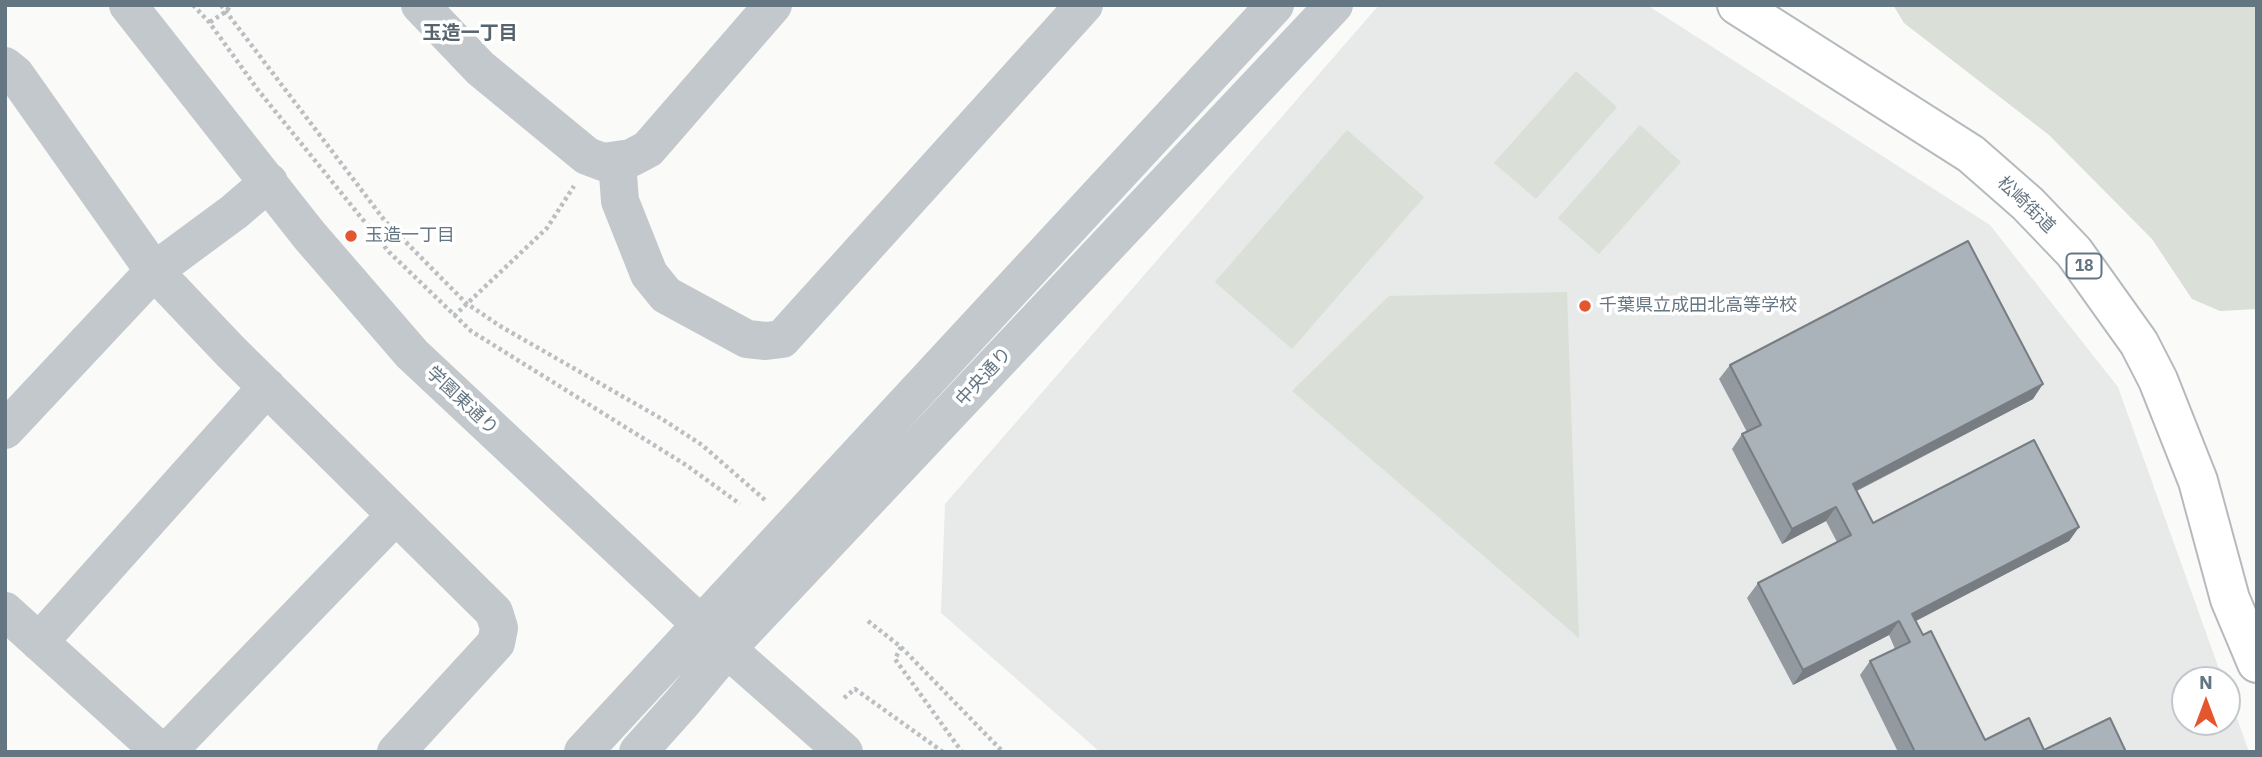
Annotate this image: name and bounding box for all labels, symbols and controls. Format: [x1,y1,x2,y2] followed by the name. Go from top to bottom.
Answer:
[423,23,517,45] district label: 玉造一丁目
[1993,172,2059,238] street label: 松崎街道
[365,225,455,247] place label: 玉造一丁目
[343,228,359,244] marker: 玉造一丁目
[2066,254,2102,278] road number: 18
[1599,295,1797,317] place label: 千葉県立成田北高等学校
[1577,298,1593,314] marker: 千葉県立成田北高等学校
[952,343,1016,411] street label: 中央通り
[422,362,502,440] street label: 学園東通り
[2171,666,2241,736] north arrow
[2199,670,2213,694] text: N

